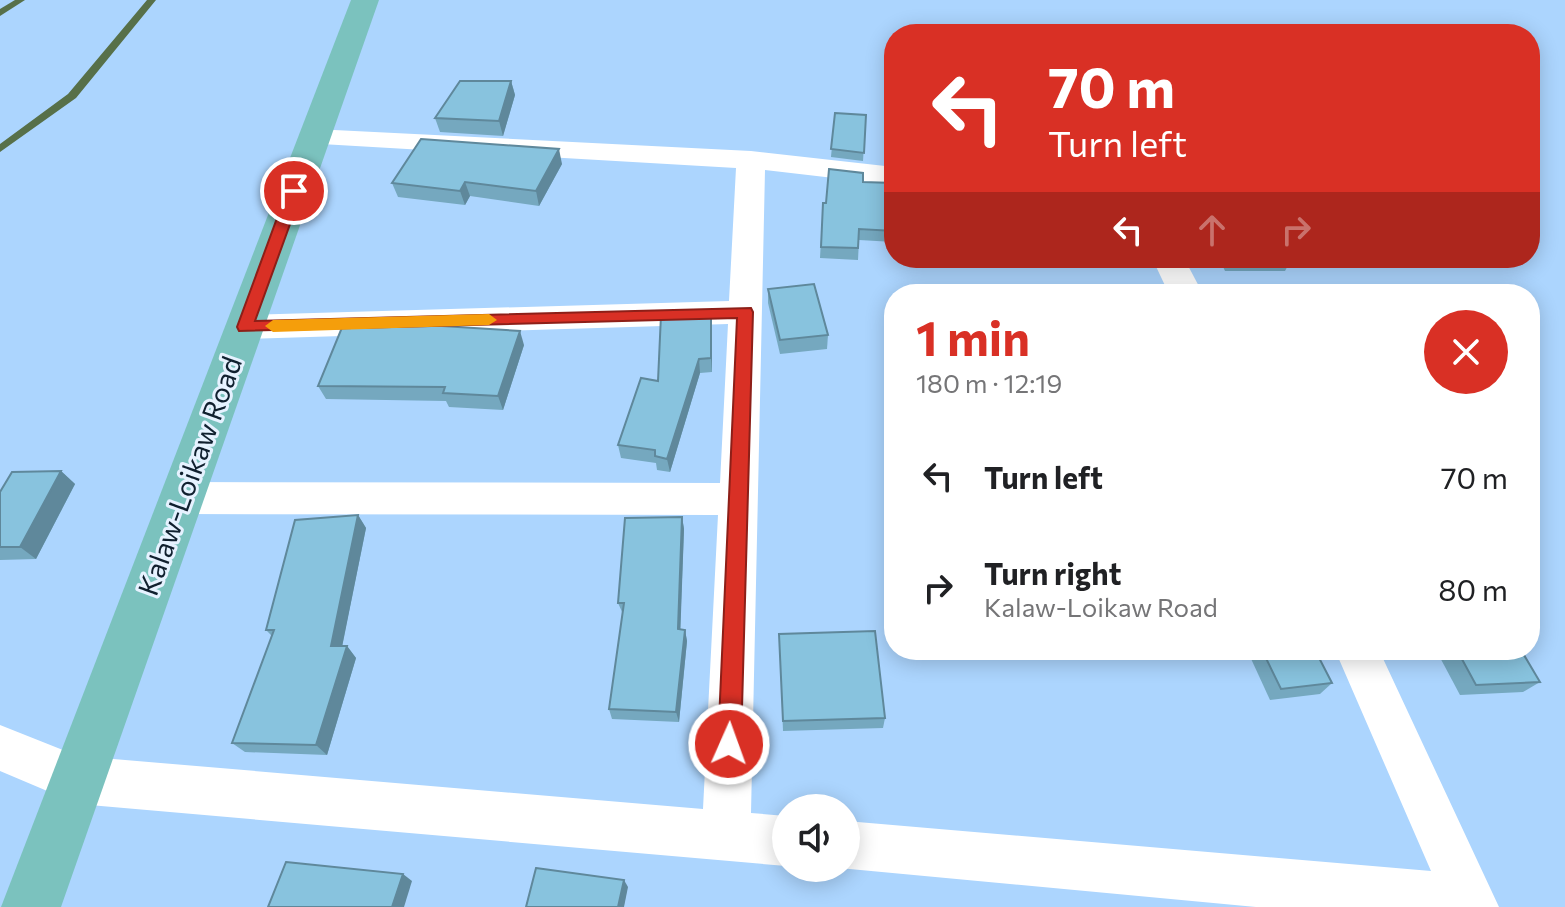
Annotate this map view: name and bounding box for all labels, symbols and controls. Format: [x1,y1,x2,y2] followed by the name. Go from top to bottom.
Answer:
[1048,51,1175,120] text: 70 m
[916,56,1020,160] icon: left
[1048,120,1187,164] text: Turn left
[260,157,328,225] pin
[272,169,316,213] icon: arrive
[1106,208,1150,252] icon: left
[1190,208,1234,252] icon: ahead
[1274,208,1318,252] icon: right
[916,307,1030,366] text: 1 min
[1424,310,1508,394] button: close
[130,352,248,600] street label: Kalaw-Loikaw Road
[916,367,1062,398] text: 180 m · 12:19
[916,454,960,498] icon: left
[984,458,1103,495] text: Turn left
[1441,458,1508,495] text: 70 m
[984,554,1121,591] text: Turn right
[916,566,960,610] icon: right
[1438,570,1508,607] text: 80 m
[984,591,1218,622] text: Kalaw-Loikaw Road
[687,702,771,786] position arrow
[772,794,860,882] map controls
[772,794,860,882] button: sound

